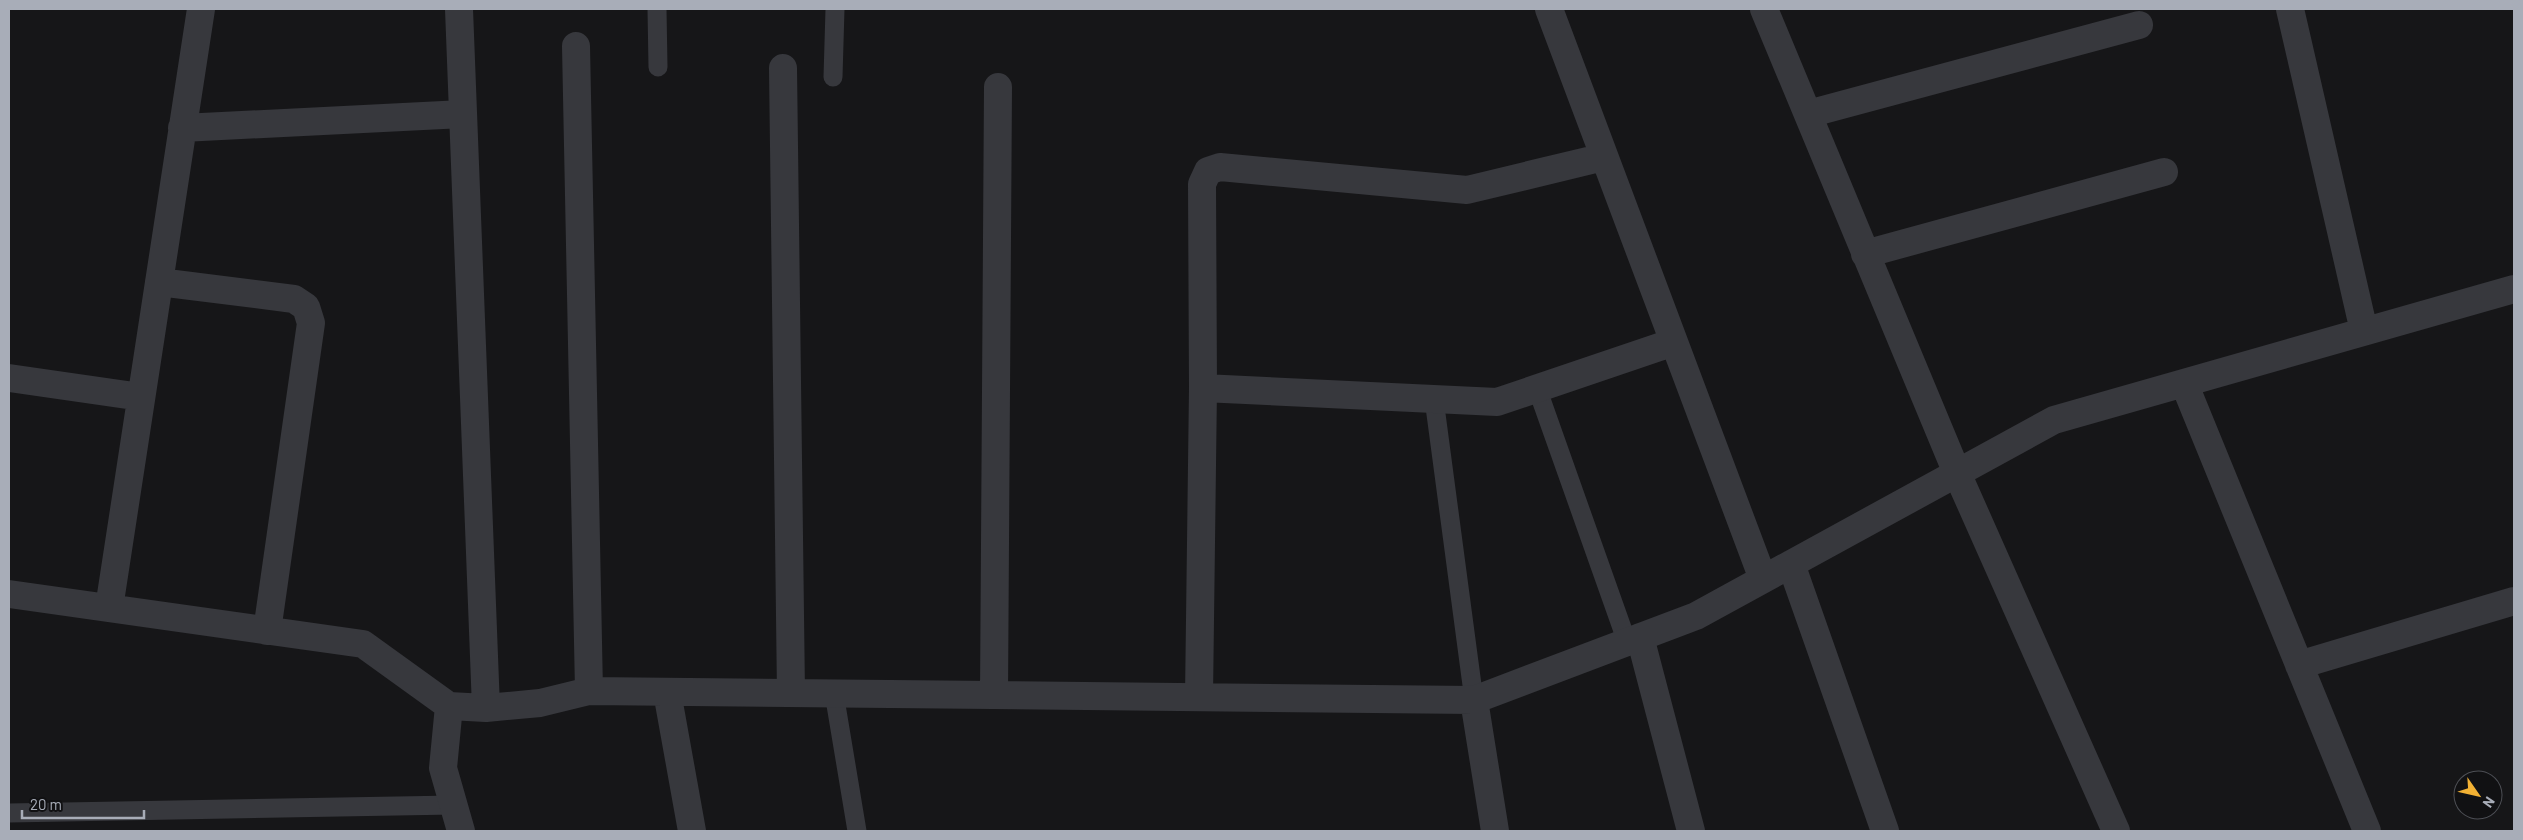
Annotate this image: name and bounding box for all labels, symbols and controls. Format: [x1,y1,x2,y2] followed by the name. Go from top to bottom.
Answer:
[2453,770,2503,820] north arrow
[22,788,145,820] scale bar
[2480,794,2499,811] text: N
[30,795,62,813] text: 20 m

